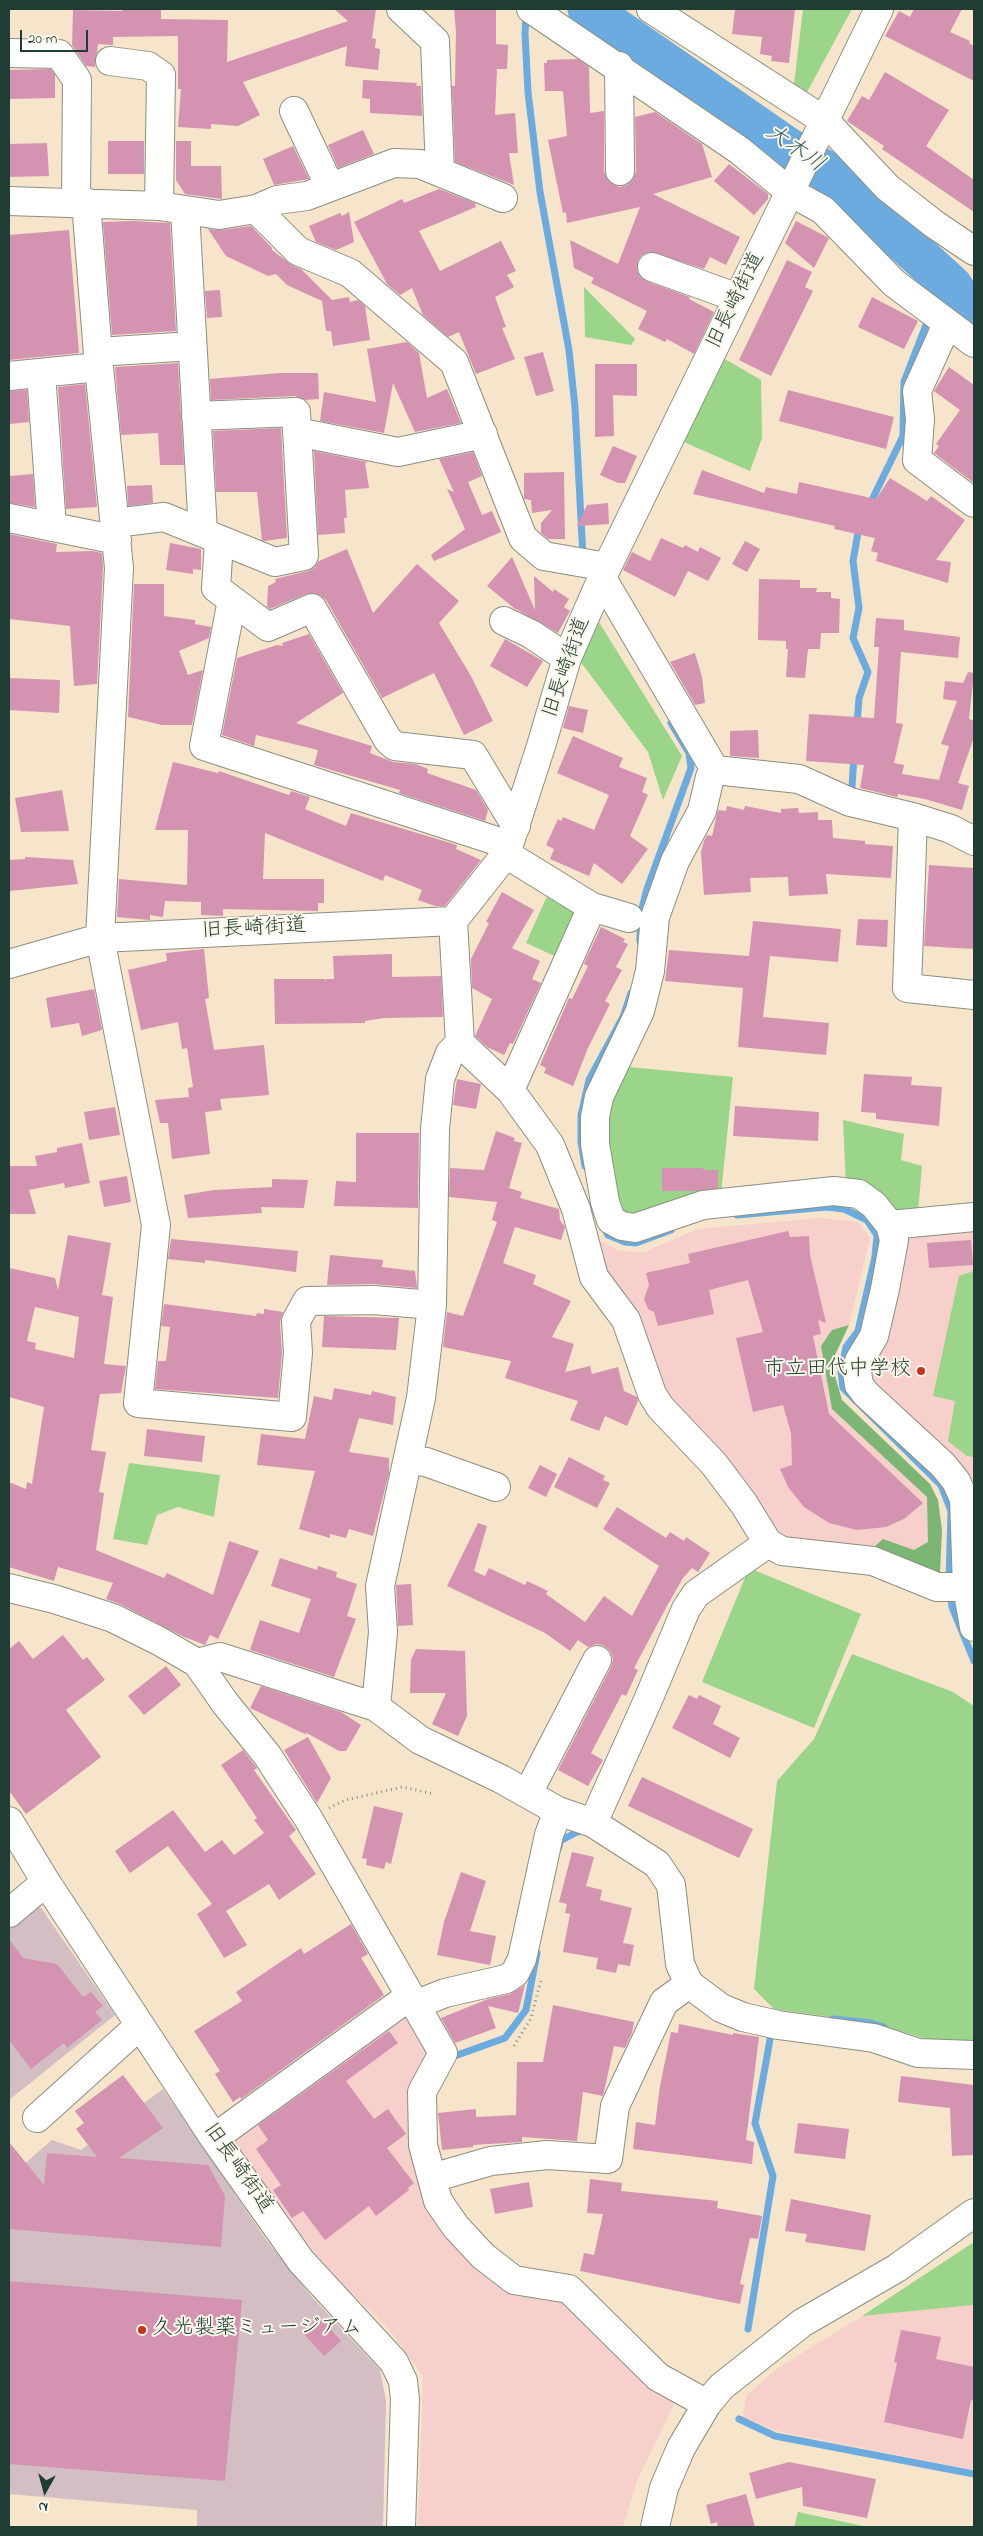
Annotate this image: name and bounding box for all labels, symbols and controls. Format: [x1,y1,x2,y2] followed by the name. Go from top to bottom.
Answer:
[22,20,90,52] scale bar
[28,28,57,50] text: 20 m
[759,120,829,180] water label: 大木川
[703,248,771,354] street label: 旧長崎街道
[539,614,597,722] street label: 旧長崎街道
[201,915,307,945] street label: 旧長崎街道
[764,1358,911,1384] place label: 市立田代中学校
[915,1365,927,1377] marker: 市立田代中学校
[197,2119,277,2219] street label: 旧長崎街道
[152,2317,362,2343] place label: 久光製薬ミュージアム
[136,2324,148,2336] marker: 久光製薬ミュージアム
[20,2466,70,2516] north arrow
[37,2495,49,2517] text: N

